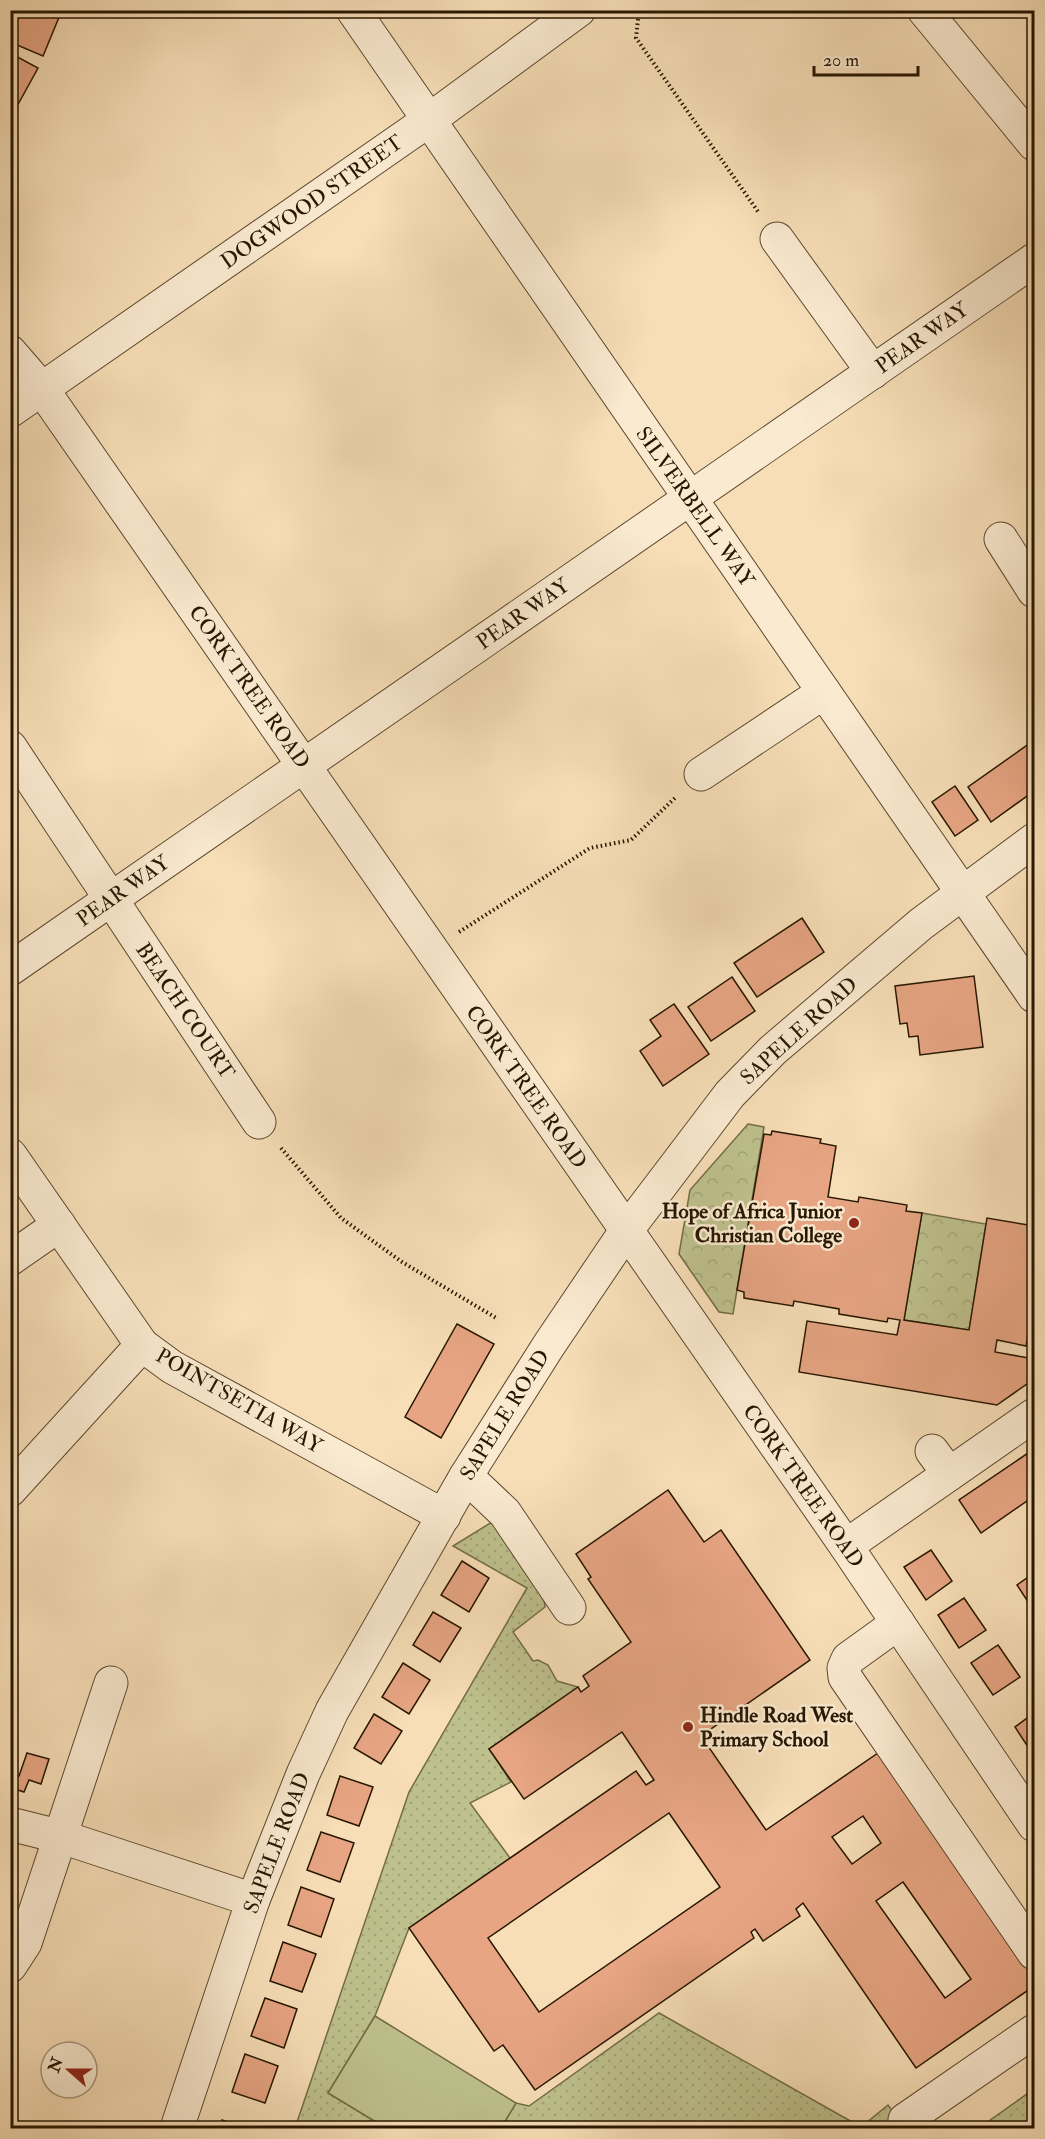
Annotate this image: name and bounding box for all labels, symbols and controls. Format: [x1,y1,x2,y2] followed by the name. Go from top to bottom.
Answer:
[814,39,918,77] scale bar
[823,49,859,72] text: 20 m
[216,129,409,275] street label: DOGWOOD STREET
[870,296,974,380] street label: PEAR WAY
[630,422,761,593] street label: SILVERBELL WAY
[471,572,575,656] street label: PEAR WAY
[182,600,316,774] street label: CORK TREE ROAD
[71,849,175,933] street label: PEAR WAY
[129,938,241,1085] street label: BEACH COURT
[735,971,863,1091] street label: SAPELE ROAD
[459,1000,593,1174] street label: CORK TREE ROAD
[662,1198,843,1249] place label: Hope of Africa Junior Christian College
[847,1216,861,1230] marker: Hope of Africa Junior Christian College
[151,1342,328,1460] street label: POINTSETIA WAY
[454,1345,556,1485] street label: SAPELE ROAD
[736,1399,870,1573] street label: CORK TREE ROAD
[700,1702,853,1753] place label: Hindle Road West Primary School
[681,1720,695,1734] marker: Hindle Road West Primary School
[238,1769,316,1917] street label: SAPELE ROAD
[39,2040,99,2100] north arrow
[44,2054,68,2076] text: N

